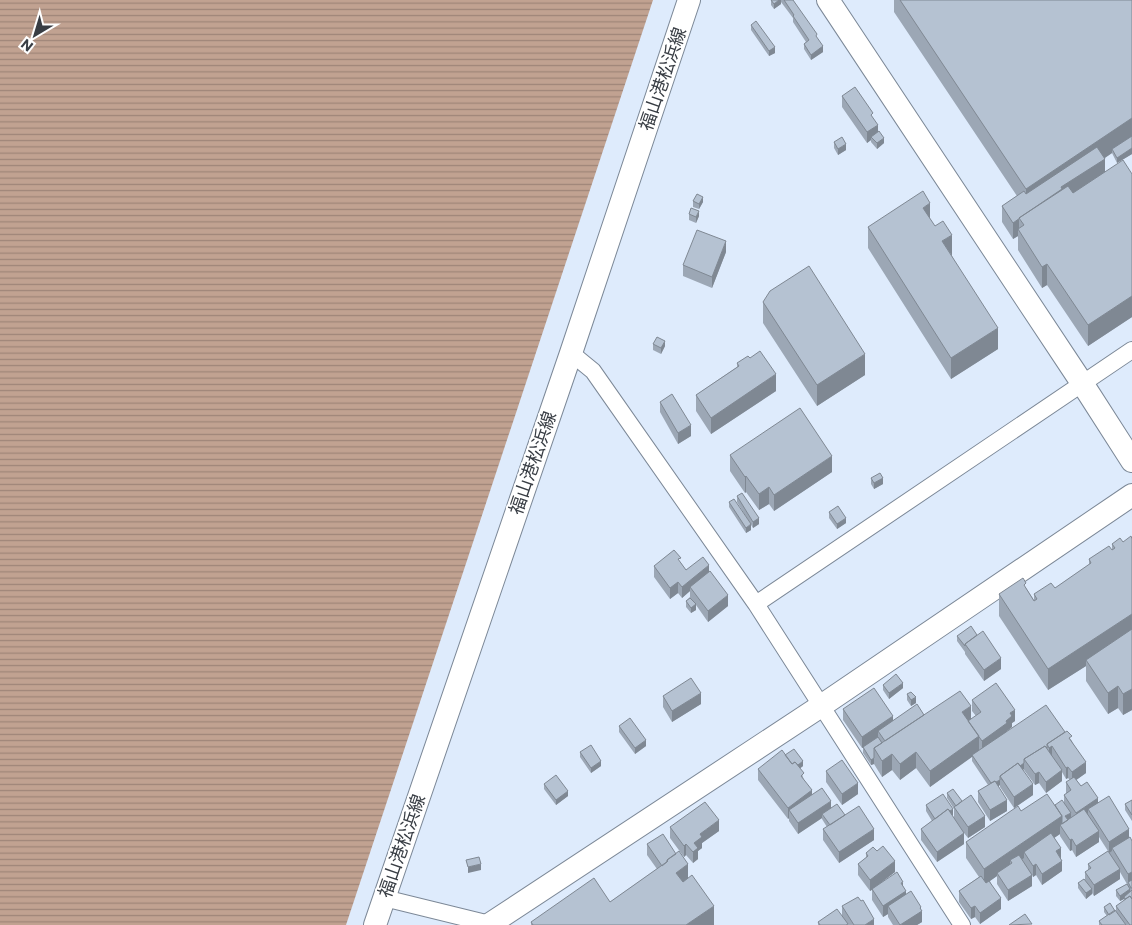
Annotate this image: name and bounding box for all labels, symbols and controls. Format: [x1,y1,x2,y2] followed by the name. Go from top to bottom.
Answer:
[10,10,60,60] north arrow
[634,24,690,133] street label: 福山港松浜線
[17,36,36,56] text: N
[504,408,560,517] street label: 福山港松浜線
[373,791,429,900] street label: 福山港松浜線

